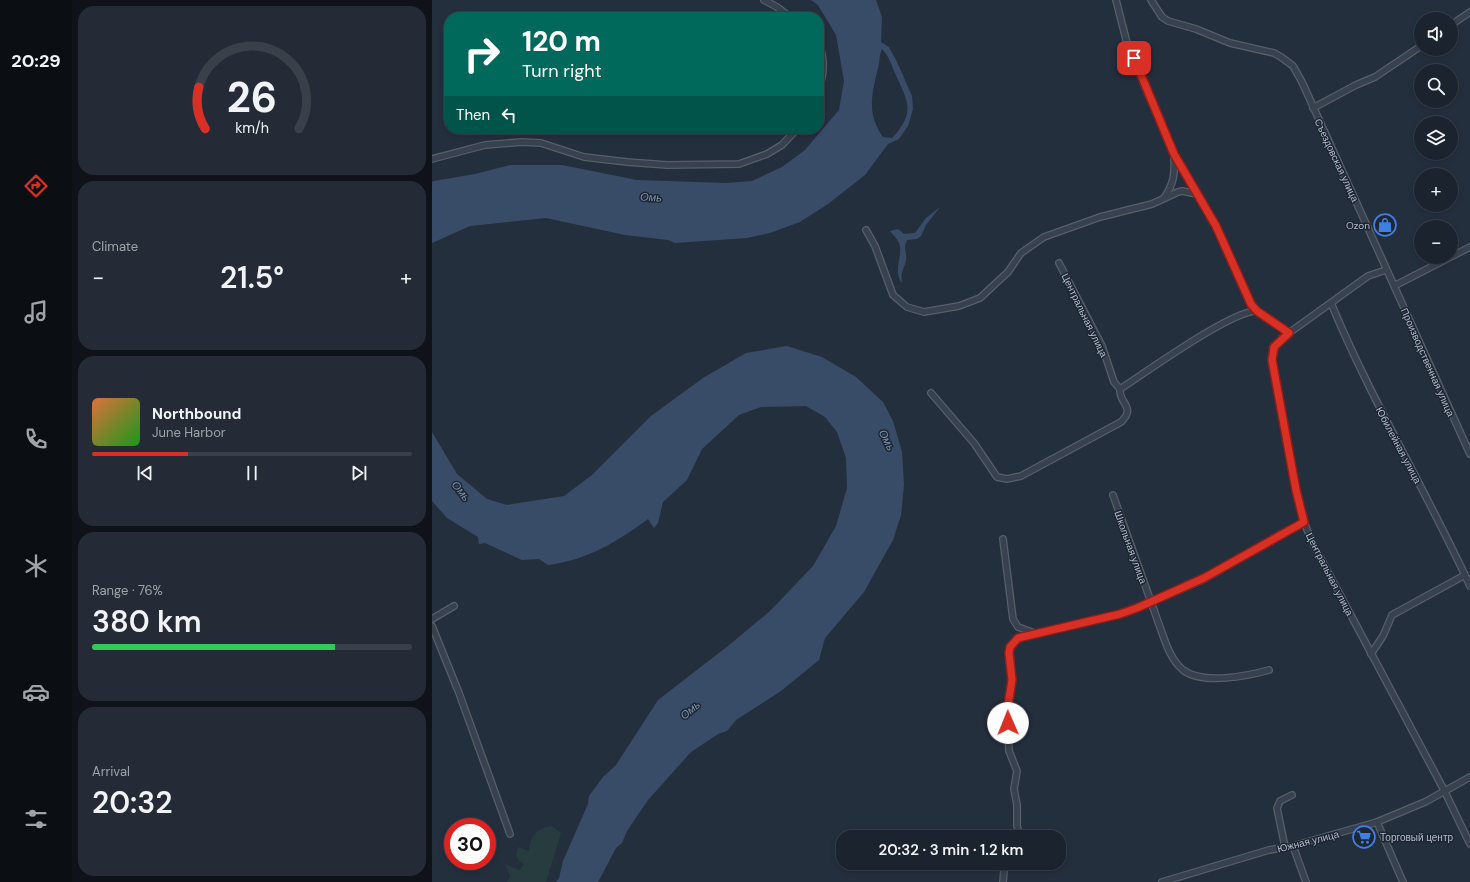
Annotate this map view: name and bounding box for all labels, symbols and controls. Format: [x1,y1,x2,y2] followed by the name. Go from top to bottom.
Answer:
[1414,12,1458,264] map controls
[1414,12,1458,56] button: sound
[522,23,601,60] text: 120 m
[456,28,508,80] icon: right
[1117,41,1151,75] pin
[1123,47,1145,69] icon: arrive
[11,49,61,73] text: 20:29
[522,59,602,83] text: Turn right
[1414,64,1458,108] button: search
[227,70,277,124] text: 26
[498,104,520,126] icon: left
[456,105,490,125] text: Then
[1312,116,1362,204] street label: Съездовская улица
[1414,116,1458,160] button: layers
[235,118,269,136] text: km/h
[1414,168,1458,212] button: +
[22,172,50,200] icon: directions
[640,190,662,204] water label: Омь
[1372,212,1398,238] shop icon: Ozon
[1346,219,1370,232] place label: Ozon
[1414,220,1458,264] button: −
[92,238,138,255] text: Climate
[220,258,284,297] text: 21.5°
[92,263,104,292] text: −
[400,263,412,292] text: +
[1059,271,1111,360] street label: Центральная улица
[22,298,50,326] icon: music
[1398,306,1458,419] street label: Производственная улица
[152,404,241,424] text: Northbound
[1373,405,1424,486] street label: Юбилейная улица
[152,424,226,441] text: June Harbor
[22,425,50,453] icon: phone
[876,427,898,453] water label: Омь
[134,462,156,484] icon: previous
[241,462,263,484] icon: pause
[348,462,370,484] icon: next
[449,478,473,504] water label: Омь
[1111,509,1150,586] street label: Школьная улица
[1303,530,1356,618] street label: Центральная улица
[22,552,50,580] icon: climate
[92,582,163,599] text: Range · 76%
[92,602,201,641] text: 380 km
[22,678,50,706] icon: car
[677,697,703,722] water label: Омь
[987,702,1029,744] position arrow
[92,763,130,780] text: Arrival
[92,783,173,822] text: 20:32
[22,805,50,833] icon: filters
[444,818,496,870] speed limit sign: 30
[1351,824,1377,850] supermarket icon: Торговый центр
[1276,827,1341,855] street label: Южная улица
[1380,831,1453,844] place label: Торговый центр
[879,840,1023,860] text: 20:32 · 3 min · 1.2 km

